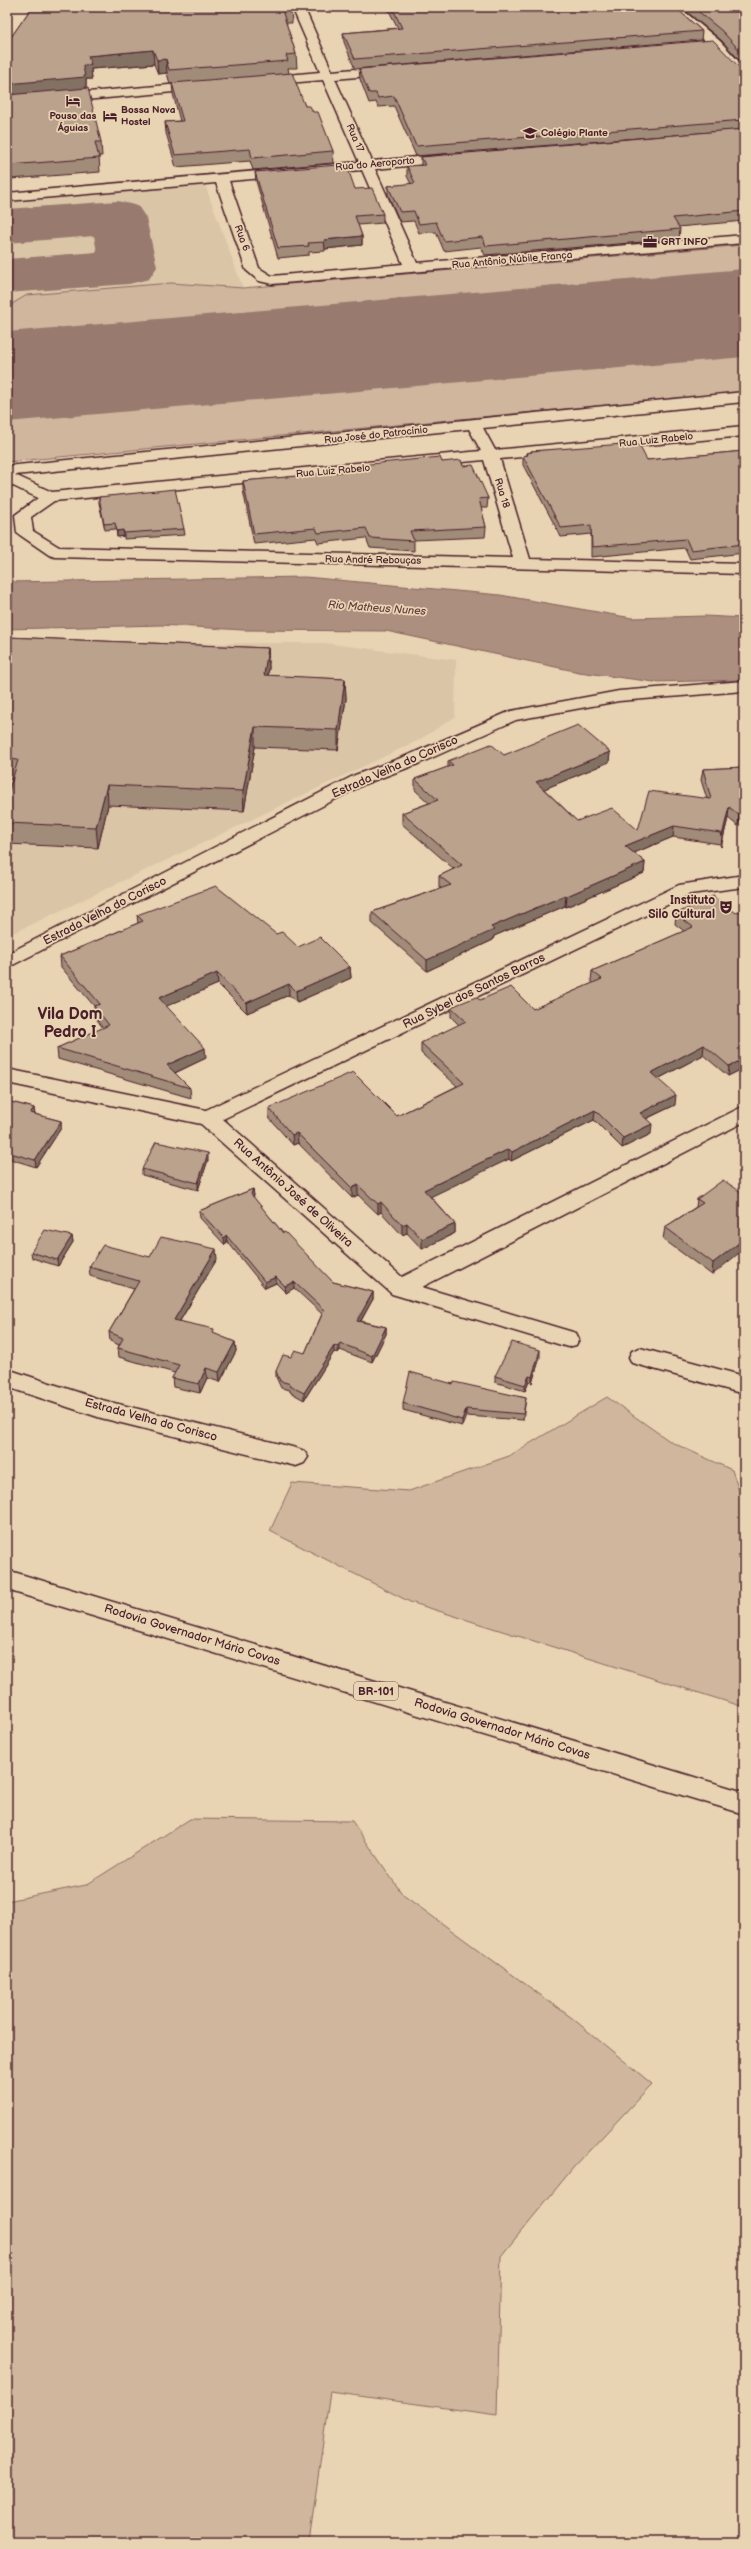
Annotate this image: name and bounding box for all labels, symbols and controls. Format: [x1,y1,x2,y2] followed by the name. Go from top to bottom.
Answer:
[65,93,81,109] hotel icon: Pouso das Águias
[121,104,176,128] place label: Bossa Nova Hostel
[102,108,118,124] hotel icon: Bossa Nova Hostel
[50,110,97,134] place label: Pouso das Águias
[343,122,367,154] street label: Rua 17
[522,125,538,141] school or university icon: Colégio Plante
[541,127,608,139] place label: Colégio Plante
[335,155,416,173] street label: Rua do Aeroporto
[232,223,252,253] street label: Rua 6
[642,234,658,250] office icon: GRT INFO
[661,236,709,248] place label: GRT INFO
[451,249,573,271] street label: Rua Antônio Núbile França
[324,424,429,446] street label: Rua José do Patrocínio
[618,430,694,450] street label: Rua Luiz Rabelo
[295,462,371,480] street label: Rua Luiz Rabelo
[492,477,512,510] street label: Rua 18
[325,553,421,567] street label: Rua André Rebouças
[328,598,427,618] water label: Rio Matheus Nunes
[330,732,461,802] street label: Estrada Velha do Corisco
[41,873,169,949] street label: Estrada Velha do Corisco
[648,893,715,922] place label: Instituto Silo Cultural
[718,899,734,915] theatre icon: Instituto Silo Cultural
[400,950,548,1032] street label: Rua Sybel dos Santos Barros
[37,1005,103,1042] district label: Vila Dom Pedro I
[230,1135,356,1251] street label: Rua Antônio José de Oliveira
[83,1395,219,1445] street label: Estrada Velha do Corisco
[102,1601,282,1669] street label: Rodovia Governador Mário Covas
[354,1682,398,1700] road number: BR-101
[412,1695,592,1763] street label: Rodovia Governador Mário Covas

